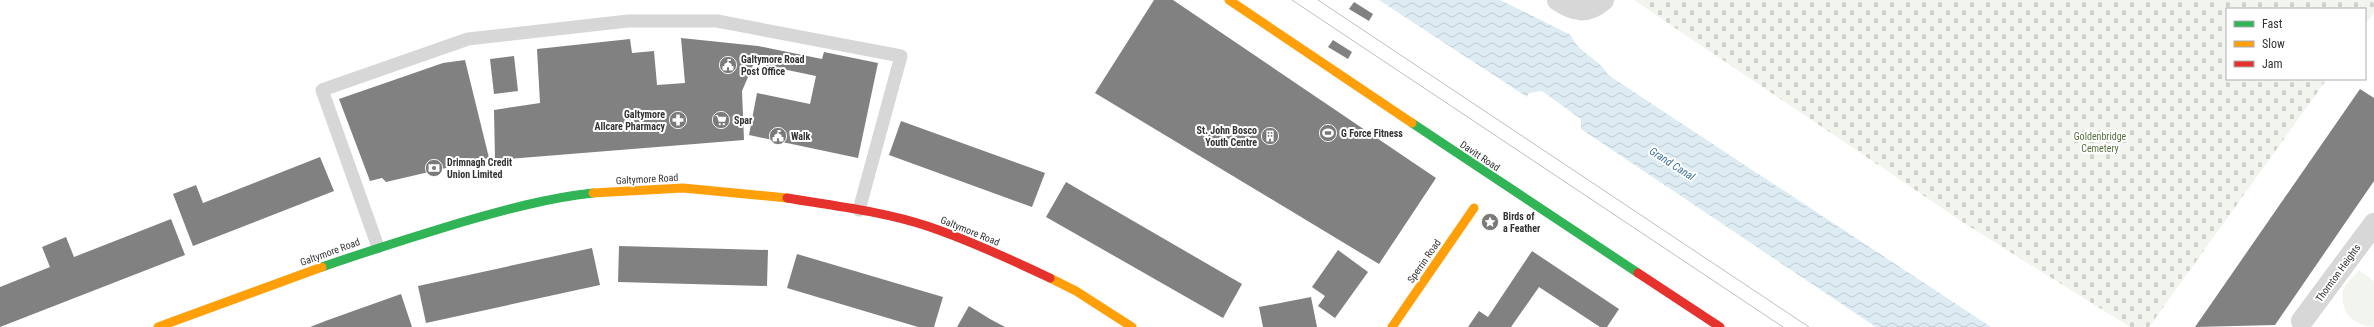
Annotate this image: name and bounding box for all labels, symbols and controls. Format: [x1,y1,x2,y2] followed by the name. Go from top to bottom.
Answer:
[2226,8,2366,80] legend
[2262,17,2283,31] text: Fast
[2262,37,2285,51] text: Slow
[741,54,805,77] place label: Galtymore Road Post Office
[718,55,738,75] public building icon: Galtymore Road Post Office
[2262,57,2283,71] text: Jam
[595,109,666,132] place label: Galtymore Allcare Pharmacy
[668,110,688,130] pharmacy icon: Galtymore Allcare Pharmacy
[711,110,731,130] supermarket icon: Spar
[734,115,753,126] place label: Spar
[1318,123,1338,143] sports icon: G Force Fitness
[1197,125,1257,148] place label: St. John Bosco Youth Centre
[768,126,788,146] public building icon: Walk
[1260,126,1280,146] building icon: St. John Bosco Youth Centre
[1341,128,1403,139] place label: G Force Fitness
[791,131,811,142] place label: Walk
[2074,131,2127,154] park label: Goldenbridge Cemetery
[1458,139,1502,173] street label: Davitt Road
[1647,145,1698,184] water label: Grand Canal
[447,157,512,180] place label: Drimnagh Credit Union Limited
[424,158,444,178] bank icon: Drimnagh Credit Union Limited
[615,172,679,186] street label: Galtymore Road
[1503,211,1541,234] place label: Birds of a Feather
[1480,212,1500,232] place icon: Birds of a Feather
[939,214,1001,248] street label: Galtymore Road
[299,236,361,268] street label: Galtymore Road
[1405,237,1443,285] street label: Sperrin Road
[2313,242,2363,304] street label: Thornton Heights

